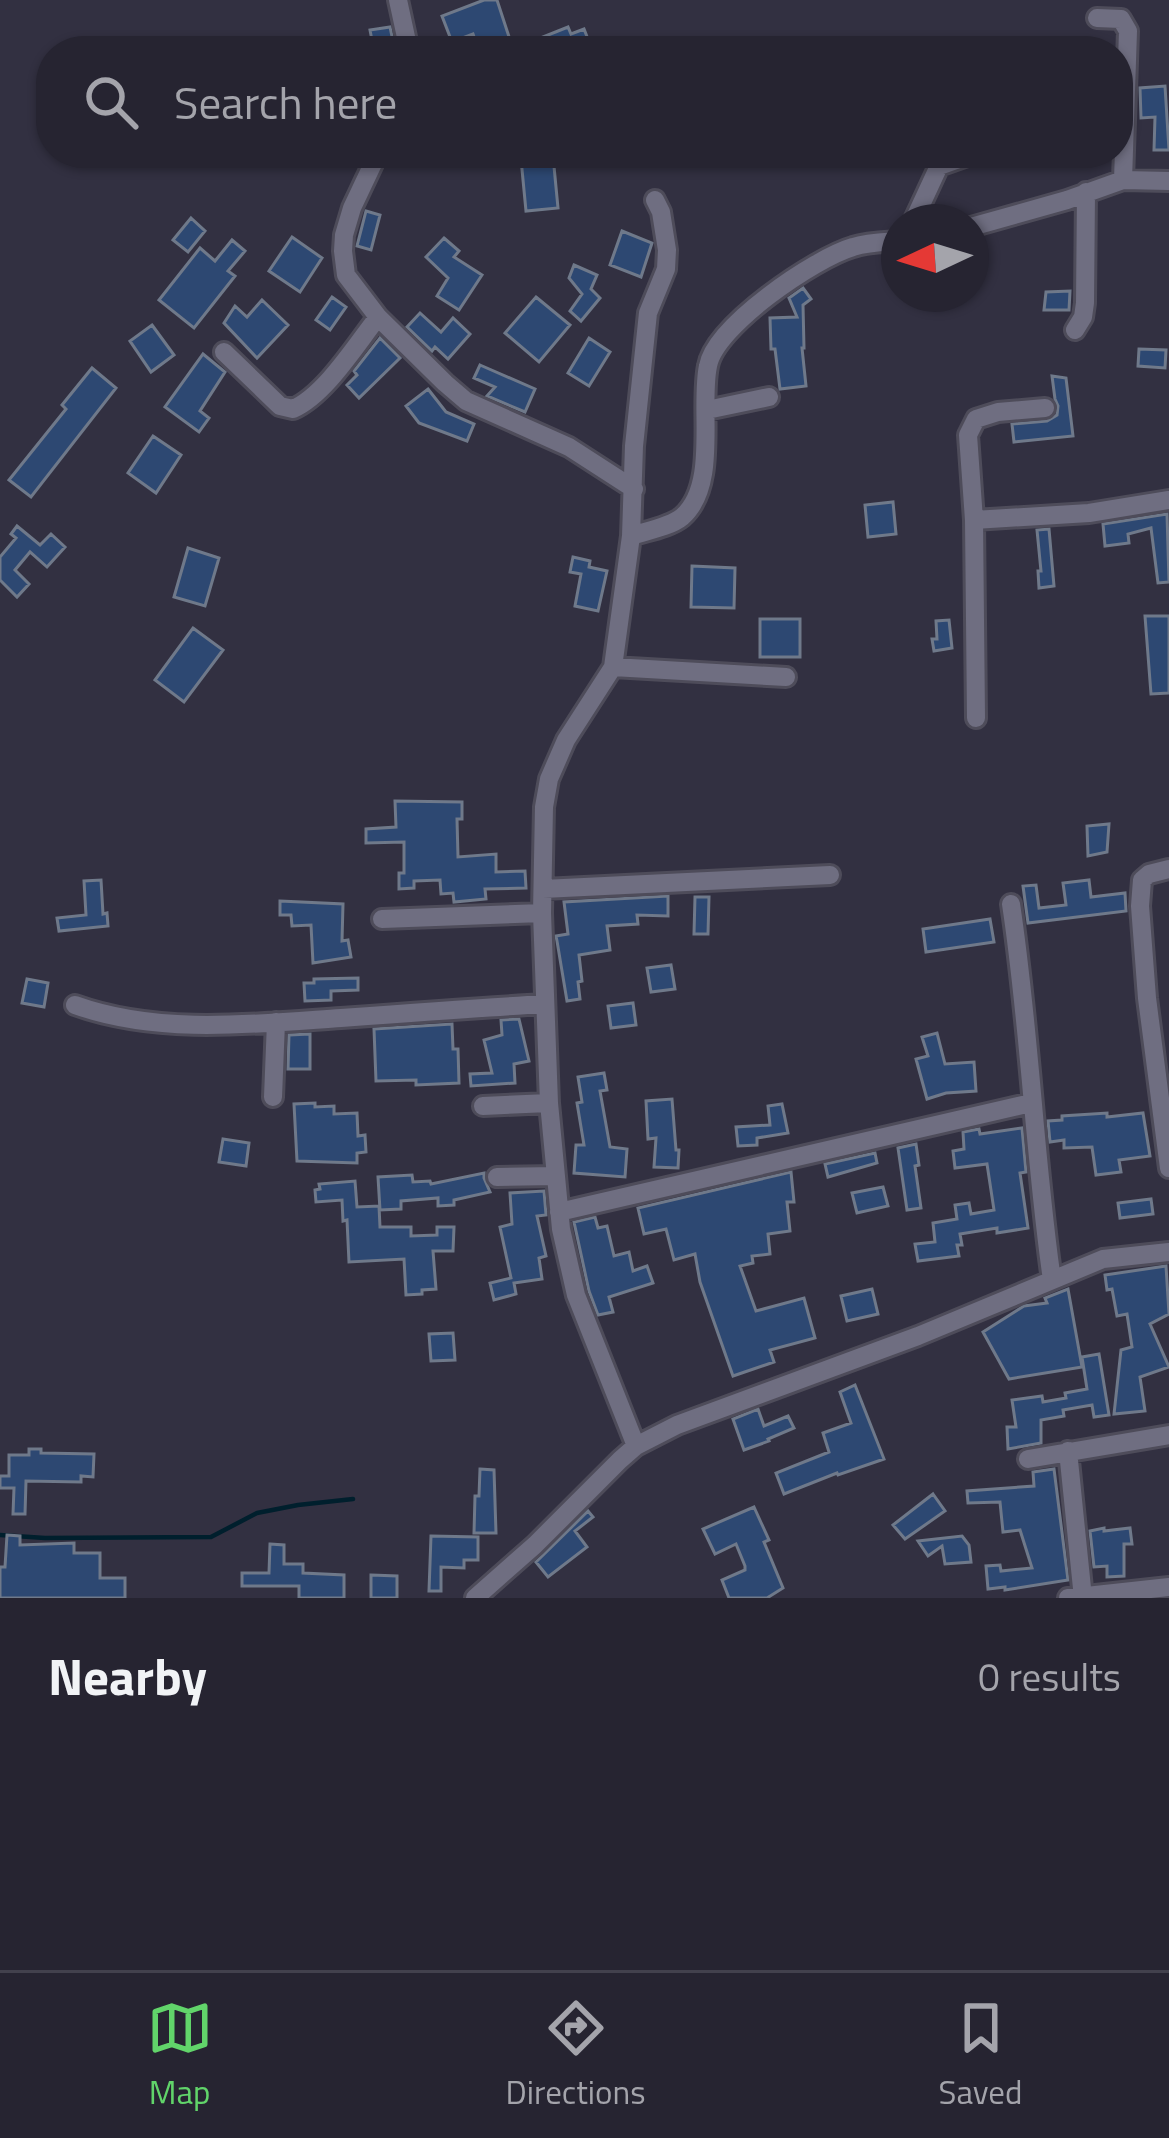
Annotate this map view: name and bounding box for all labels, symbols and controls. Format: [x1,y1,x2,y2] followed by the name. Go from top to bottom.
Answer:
[36,36,1133,168] search box
[174,68,397,136] text: Search here
[78,69,144,135] icon: search
[881,204,989,312] north arrow
[48,1637,207,1715] text: Nearby
[978,1647,1121,1706] text: 0 results
[147,1995,213,2117] tab: Map
[506,1995,646,2117] tab: Directions
[939,1995,1022,2117] tab: Saved

